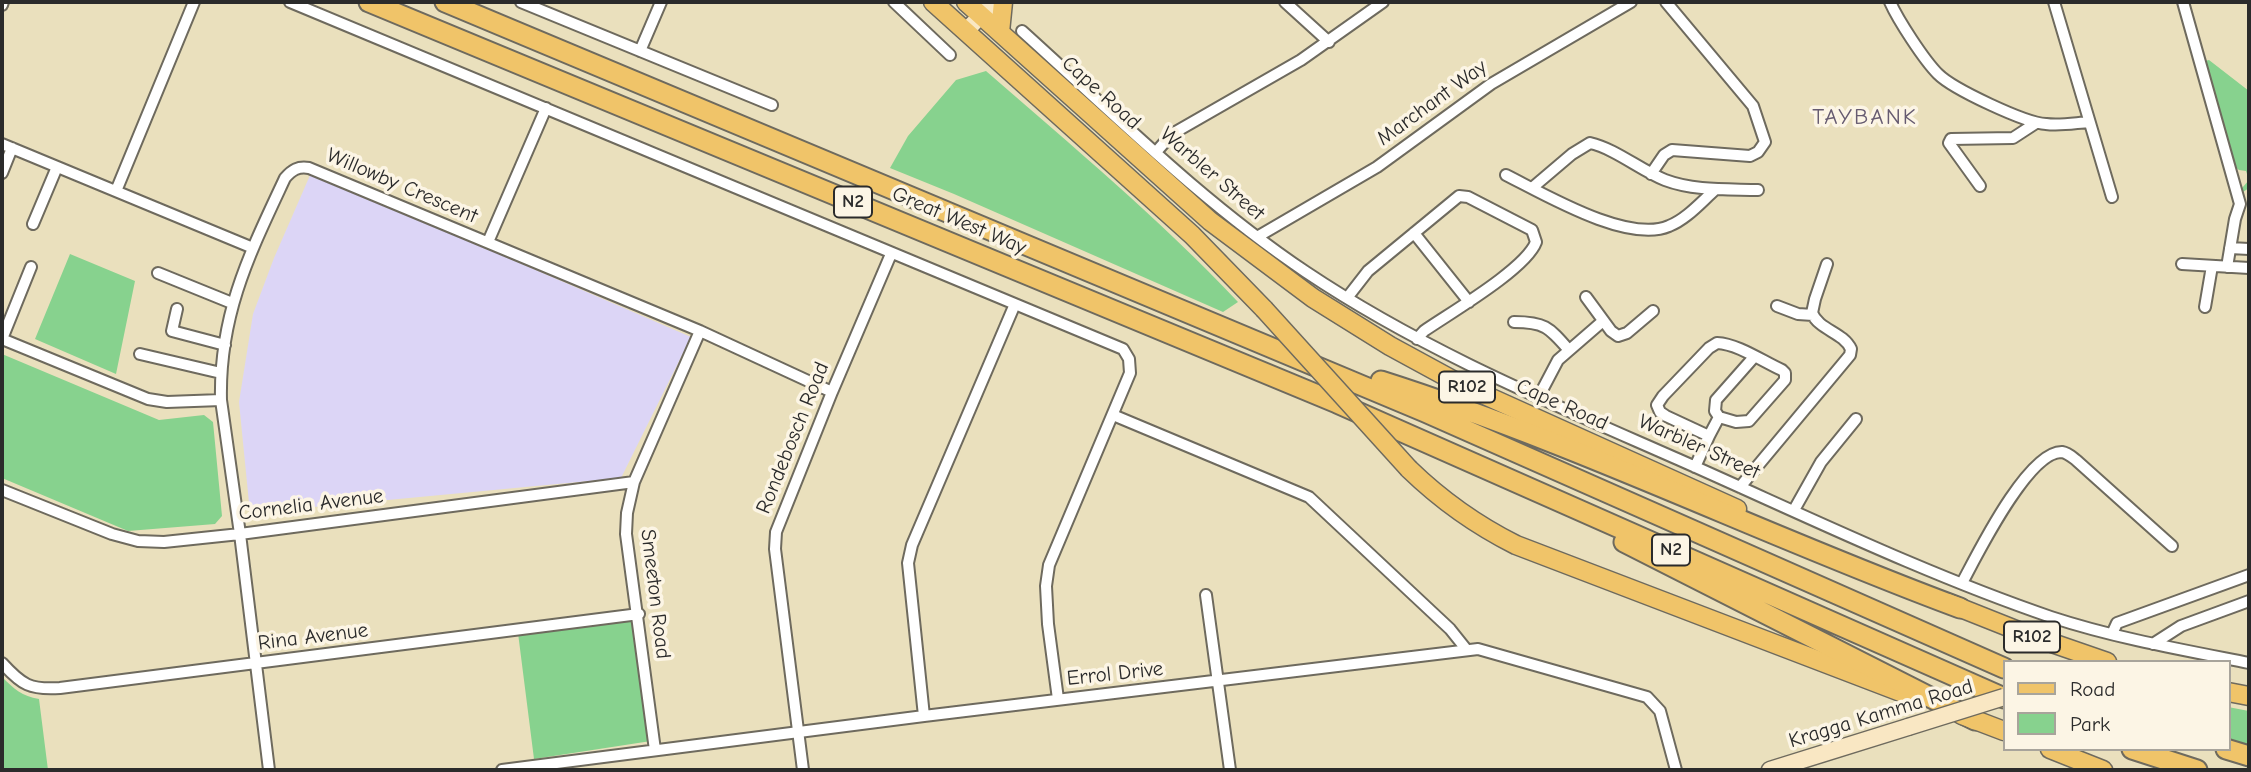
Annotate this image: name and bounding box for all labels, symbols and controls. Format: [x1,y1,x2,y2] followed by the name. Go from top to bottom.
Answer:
[1056,51,1146,135] street label: Cape Road
[1372,55,1492,151] street label: Marchant Way
[1813,103,1917,131] district label: TAYBANK
[1155,122,1269,226] street label: Warbler Street
[323,143,481,229] street label: Willowby Crescent
[888,181,1030,261] street label: Great West Way
[834,186,872,218] road number: N2
[751,359,835,517] street label: Rondebosch Road
[1439,372,1495,402] road number: R102
[1512,374,1612,436] street label: Cape Road
[1634,409,1764,485] street label: Warbler Street
[237,484,385,526] street label: Cornelia Avenue
[635,528,675,660] street label: Smeeton Road
[1652,534,1690,566] road number: N2
[257,618,369,656] street label: Rina Avenue
[2004,622,2060,652] road number: R102
[1066,656,1164,692] street label: Errol Drive
[2002,660,2230,751] legend
[1786,674,1976,754] street label: Kragga Kamma Road
[2070,677,2115,701] text: Road
[2070,712,2110,736] text: Park

